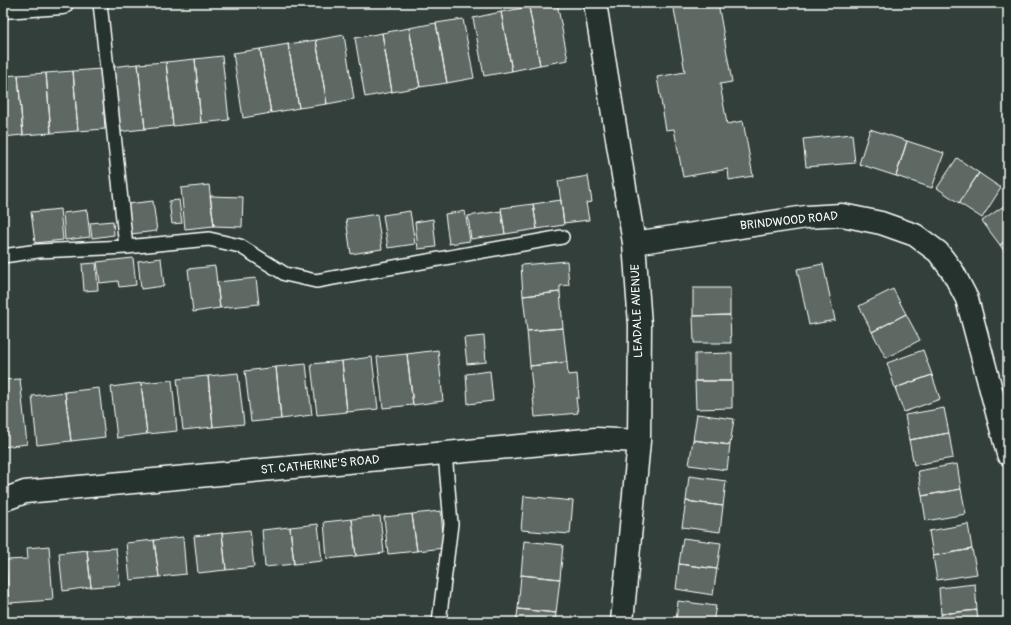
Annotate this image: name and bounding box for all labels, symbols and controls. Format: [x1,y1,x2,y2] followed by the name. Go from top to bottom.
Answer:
[739,208,839,234] street label: BRINDWOOD ROAD
[628,264,646,358] street label: LEADALE AVENUE
[260,452,381,478] street label: ST. CATHERINE'S ROAD

